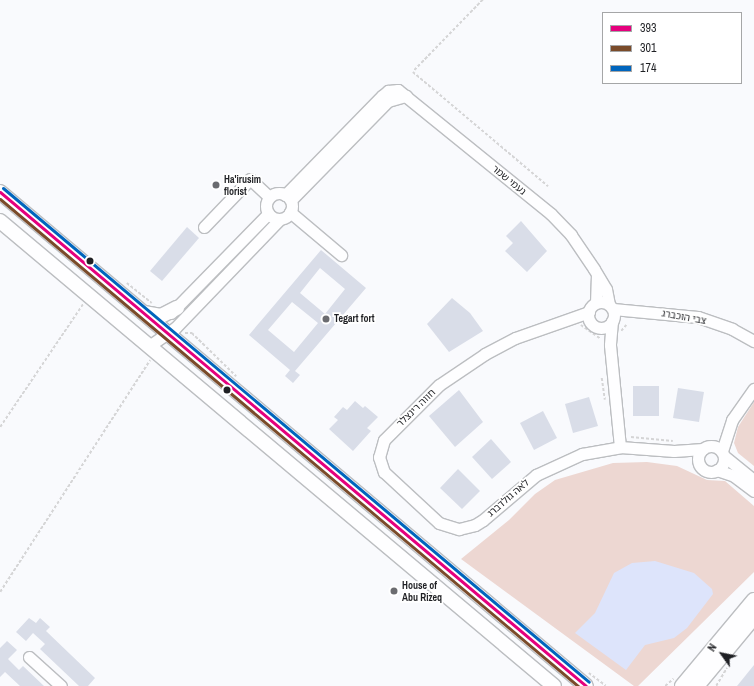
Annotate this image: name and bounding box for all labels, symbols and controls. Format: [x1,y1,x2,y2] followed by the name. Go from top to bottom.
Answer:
[602,12,742,84] legend
[640,20,656,36] text: 393
[640,40,656,56] text: 301
[640,60,656,76] text: 174
[489,163,529,197] street label: נעמי שמר
[224,173,261,196] place label: Ha'irusim florist
[211,180,221,190] marker: Ha'irusim florist
[85,256,95,266] unlabelled marker
[661,307,707,327] street label: צבי הוכברג
[334,313,374,325] place label: Tegart fort
[321,314,331,324] marker: Tegart fort
[222,385,232,395] unlabelled marker
[394,387,438,429] street label: חווה רינצלר
[485,477,531,519] street label: לאה גולדברג
[402,579,442,602] place label: House of Abu Rizeq
[389,586,399,596] marker: House of Abu Rizeq
[702,634,742,674] north arrow
[704,641,720,654] text: N

